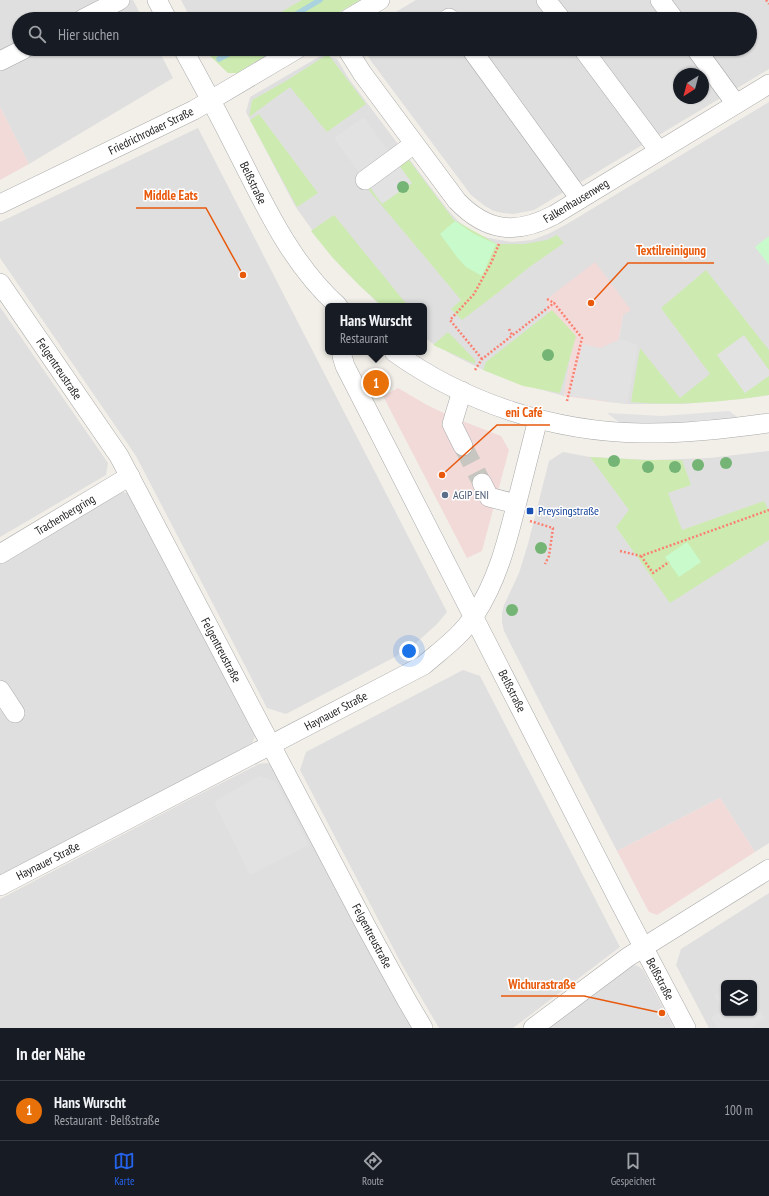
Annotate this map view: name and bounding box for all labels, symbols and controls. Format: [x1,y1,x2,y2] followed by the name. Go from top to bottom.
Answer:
[12,12,757,56] search box
[26,23,48,45] icon: search
[58,25,119,44] text: Hier suchen
[673,68,709,104] north arrow
[106,103,196,158] street label: Friedrichrodaer Straße
[237,159,270,207] street label: Belßstraße
[540,175,611,226] street label: Falkenhausenweg
[136,183,206,208] callout: Middle Eats
[144,187,198,204] text: Middle Eats
[628,238,714,263] callout: Textilreinigung
[636,242,706,259] text: Textilreinigung
[325,303,427,355] popup
[340,311,412,330] text: Hans Wurscht
[340,330,388,347] text: Restaurant
[33,335,86,402] street label: Felgentreustraße
[363,368,389,398] pin: 1
[497,400,550,425] callout: eni Café
[505,404,543,421] text: eni Café
[453,487,489,502] place label: AGIP ENI
[440,490,450,500] marker: AGIP ENI
[32,491,97,538] street label: Trachenbergring
[538,503,599,518] place label: Preysingstraße
[525,506,535,516] marker: Preysingstraße
[198,615,245,685] street label: Felgentreustraße
[399,641,419,661] your location
[495,667,529,714] street label: Belßstraße
[302,688,370,733] street label: Haynauer Straße
[14,838,82,883] street label: Haynauer Straße
[349,901,396,971] street label: Felgentreustraße
[643,955,678,1002] street label: Belßstraße
[501,971,584,996] callout: Wichurastraße
[507,976,576,993] text: Wichurastraße
[721,980,757,1016] map controls
[721,980,757,1016] button: layers
[16,1043,86,1065] text: In der Nähe
[54,1093,126,1112] text: Hans Wurscht
[26,1102,32,1119] text: 1
[724,1102,753,1119] text: 100 m
[54,1112,160,1129] text: Restaurant · Belßstraße
[113,1150,135,1188] tab: Karte
[362,1150,384,1188] tab: Route
[611,1150,656,1188] tab: Gespeichert

